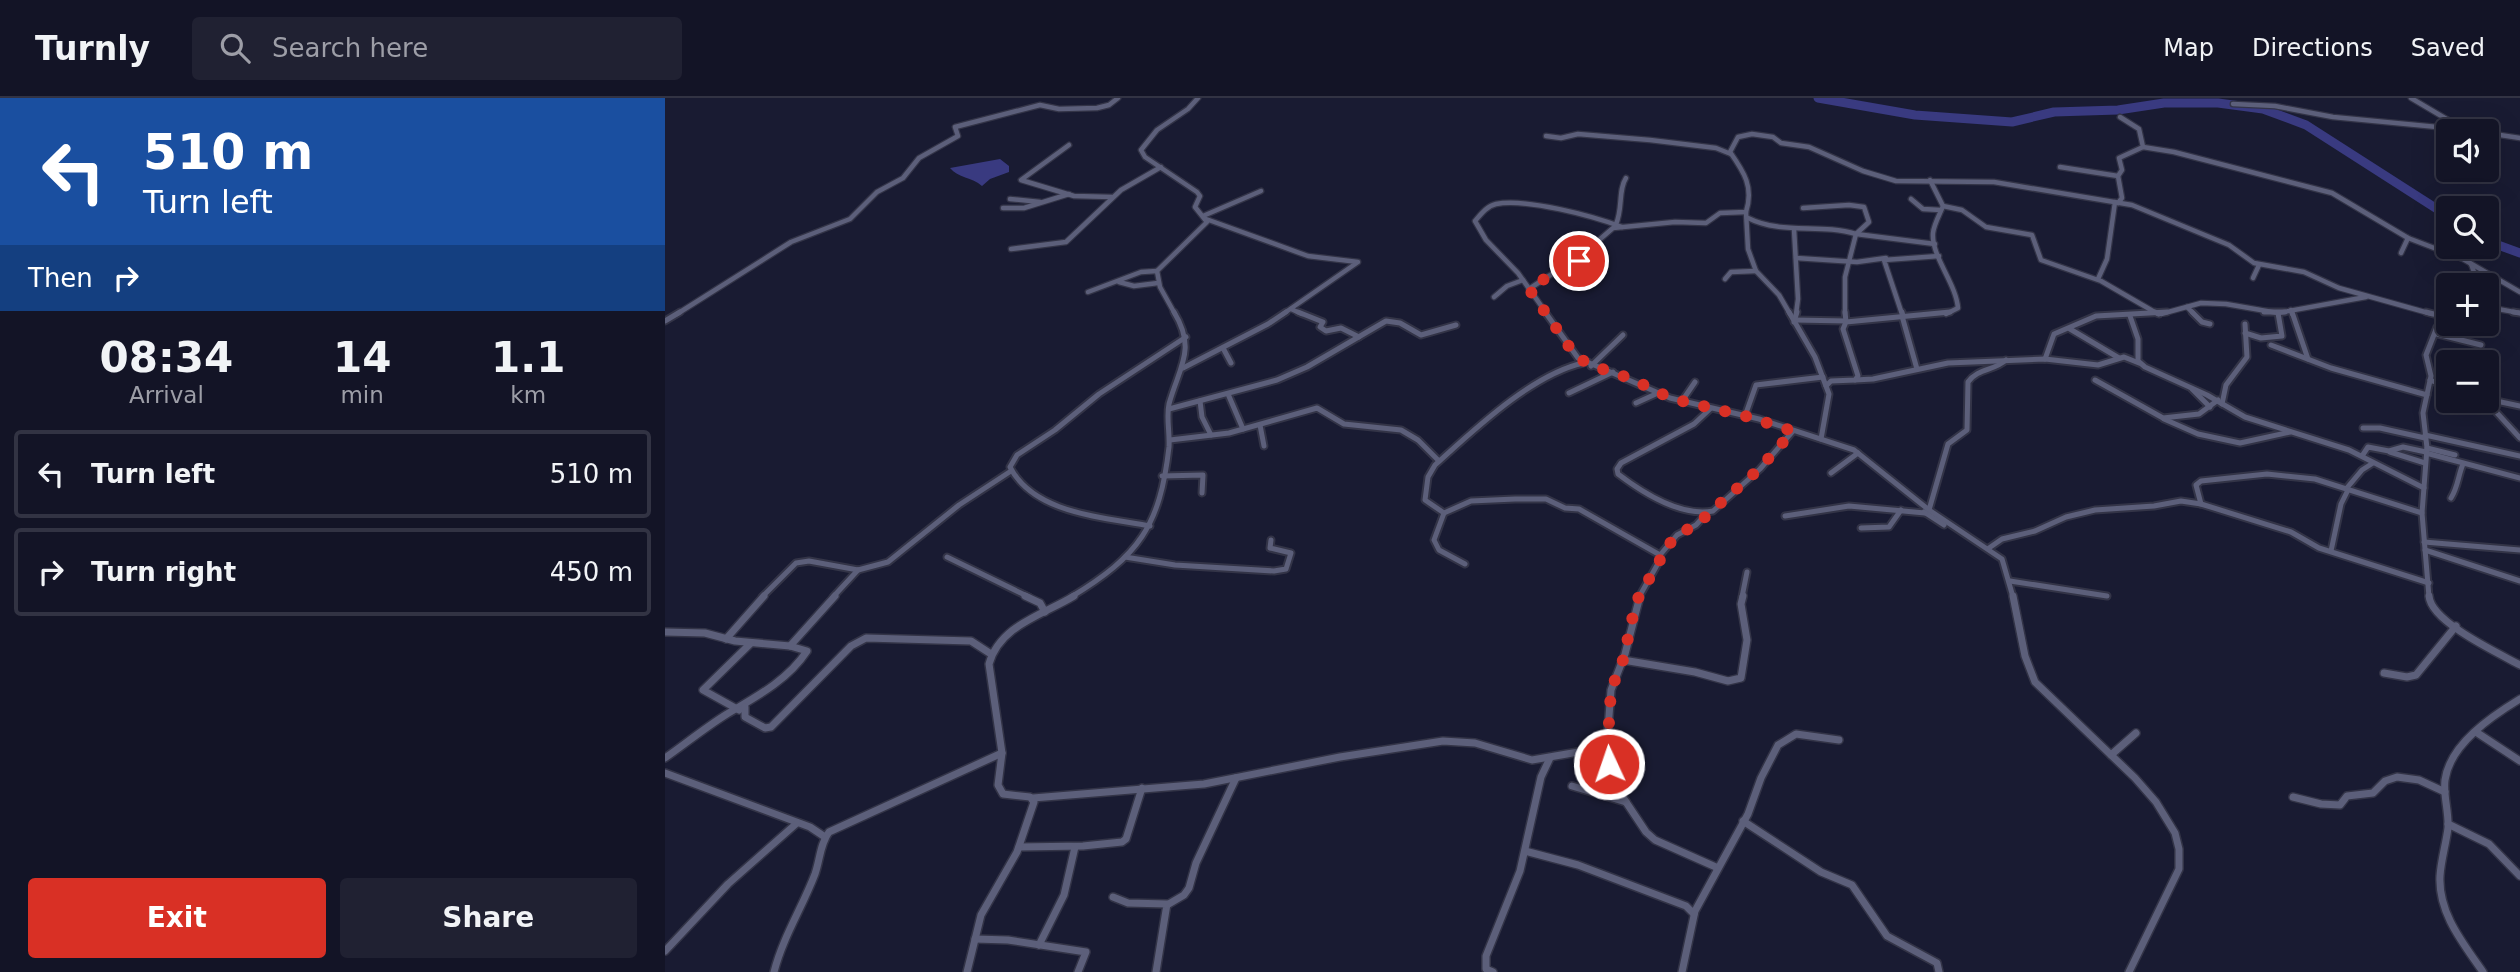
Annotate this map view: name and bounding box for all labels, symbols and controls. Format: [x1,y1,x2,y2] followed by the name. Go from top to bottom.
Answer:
[192,17,682,80] search box
[35,29,150,68] text: Turnly
[216,29,254,67] icon: search
[272,33,428,63] text: Search here
[2163,34,2214,62] text: Map
[2252,34,2373,62] text: Directions
[2411,34,2485,62] text: Saved
[2436,119,2499,413] map controls
[2436,119,2499,182] button: sound
[143,124,313,181] text: 510 m
[28,126,119,217] icon: left
[143,183,273,221] text: Turn left
[2436,196,2499,259] button: search
[1549,231,1609,291] pin
[1560,242,1598,280] icon: arrive
[107,259,145,297] icon: right
[28,263,93,293] text: Then
[2436,273,2499,336] button: +
[100,333,233,382] text: 08:34
[333,333,391,382] text: 14
[491,333,565,382] text: 1.1
[2436,350,2499,413] button: −
[129,382,204,408] text: Arrival
[340,382,384,408] text: min
[510,382,546,408] text: km
[32,455,70,493] icon: left
[91,459,215,489] text: Turn left
[550,459,633,489] text: 510 m
[32,553,70,591] icon: right
[91,557,236,587] text: Turn right
[550,557,633,587] text: 450 m
[1572,727,1646,801] position arrow
[28,878,326,958] button: Exit
[340,878,637,958] button: Share

